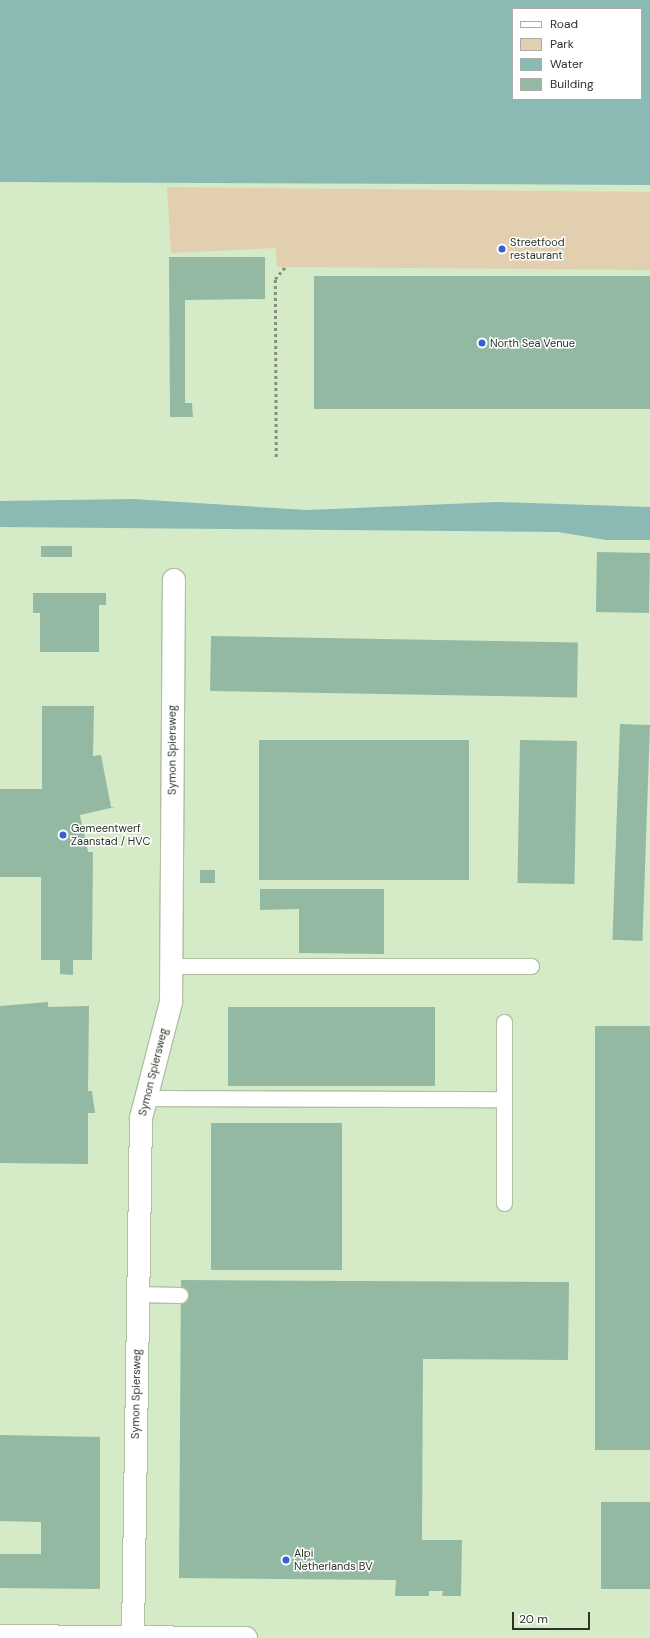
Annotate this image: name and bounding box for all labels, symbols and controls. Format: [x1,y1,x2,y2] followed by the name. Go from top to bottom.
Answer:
[512,8,642,100] legend
[550,16,578,32] text: Road
[550,36,574,52] text: Park
[550,56,583,72] text: Water
[550,76,594,92] text: Building
[510,236,565,262] place label: Streetfood restaurant
[497,244,507,254] marker: Streetfood restaurant
[490,336,575,350] place label: North Sea Venue
[477,338,487,348] marker: North Sea Venue
[165,705,179,795] street label: Symon Spiersweg
[71,822,150,848] place label: Gemeentwerf Zaanstad / HVC
[58,830,68,840] marker: Gemeentwerf Zaanstad / HVC
[136,1027,170,1117] street label: Symon Spiersweg
[129,1349,143,1439] street label: Symon Spiersweg
[294,1547,372,1573] place label: Alpi Netherlands BV
[281,1555,291,1565] marker: Alpi Netherlands BV
[514,1604,592,1630] scale bar
[519,1611,548,1627] text: 20 m

